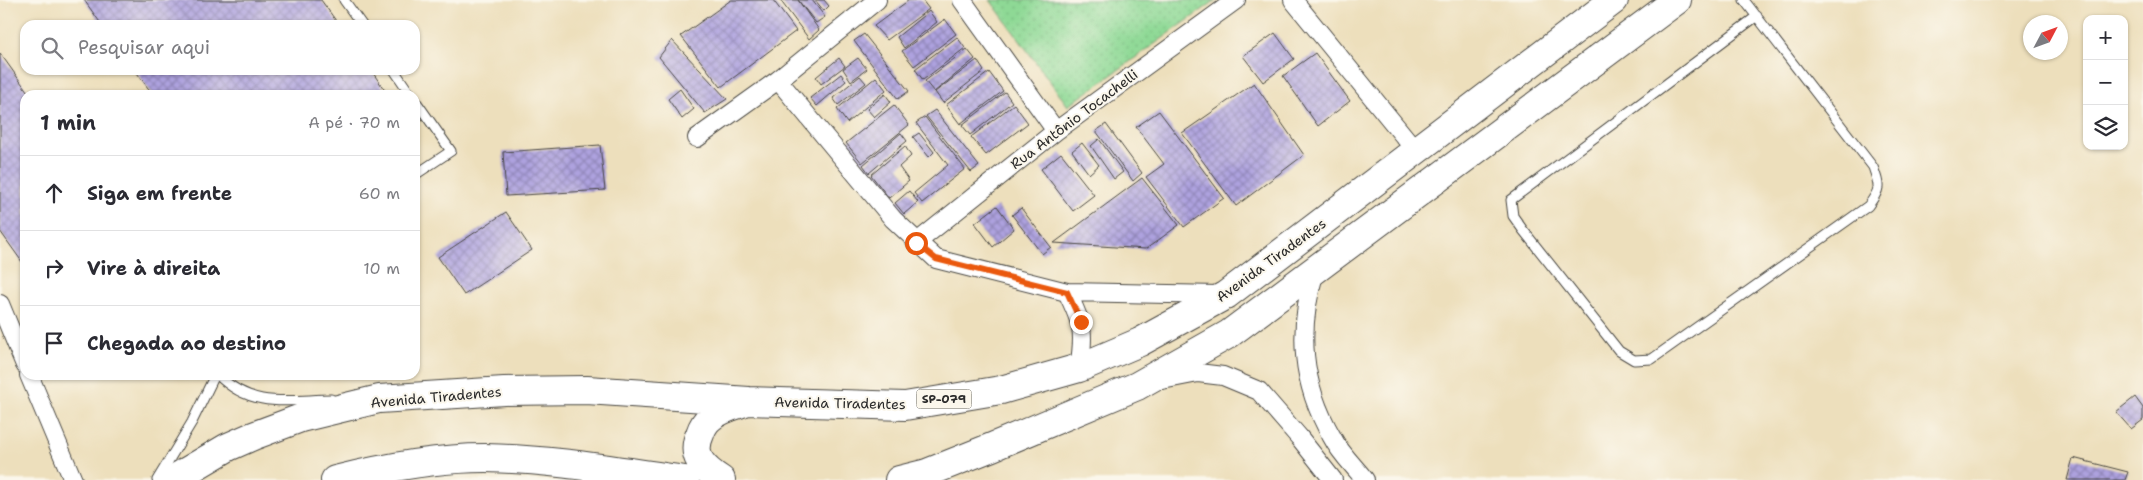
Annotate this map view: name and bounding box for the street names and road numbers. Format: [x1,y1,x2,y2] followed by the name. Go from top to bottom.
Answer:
[1007,65,1141,173] street label: Rua Antônio Tocachelli
[1213,214,1329,306] street label: Avenida Tiradentes
[370,382,502,412] street label: Avenida Tiradentes
[916,389,972,408] road number: SP-079
[774,393,906,413] street label: Avenida Tiradentes

